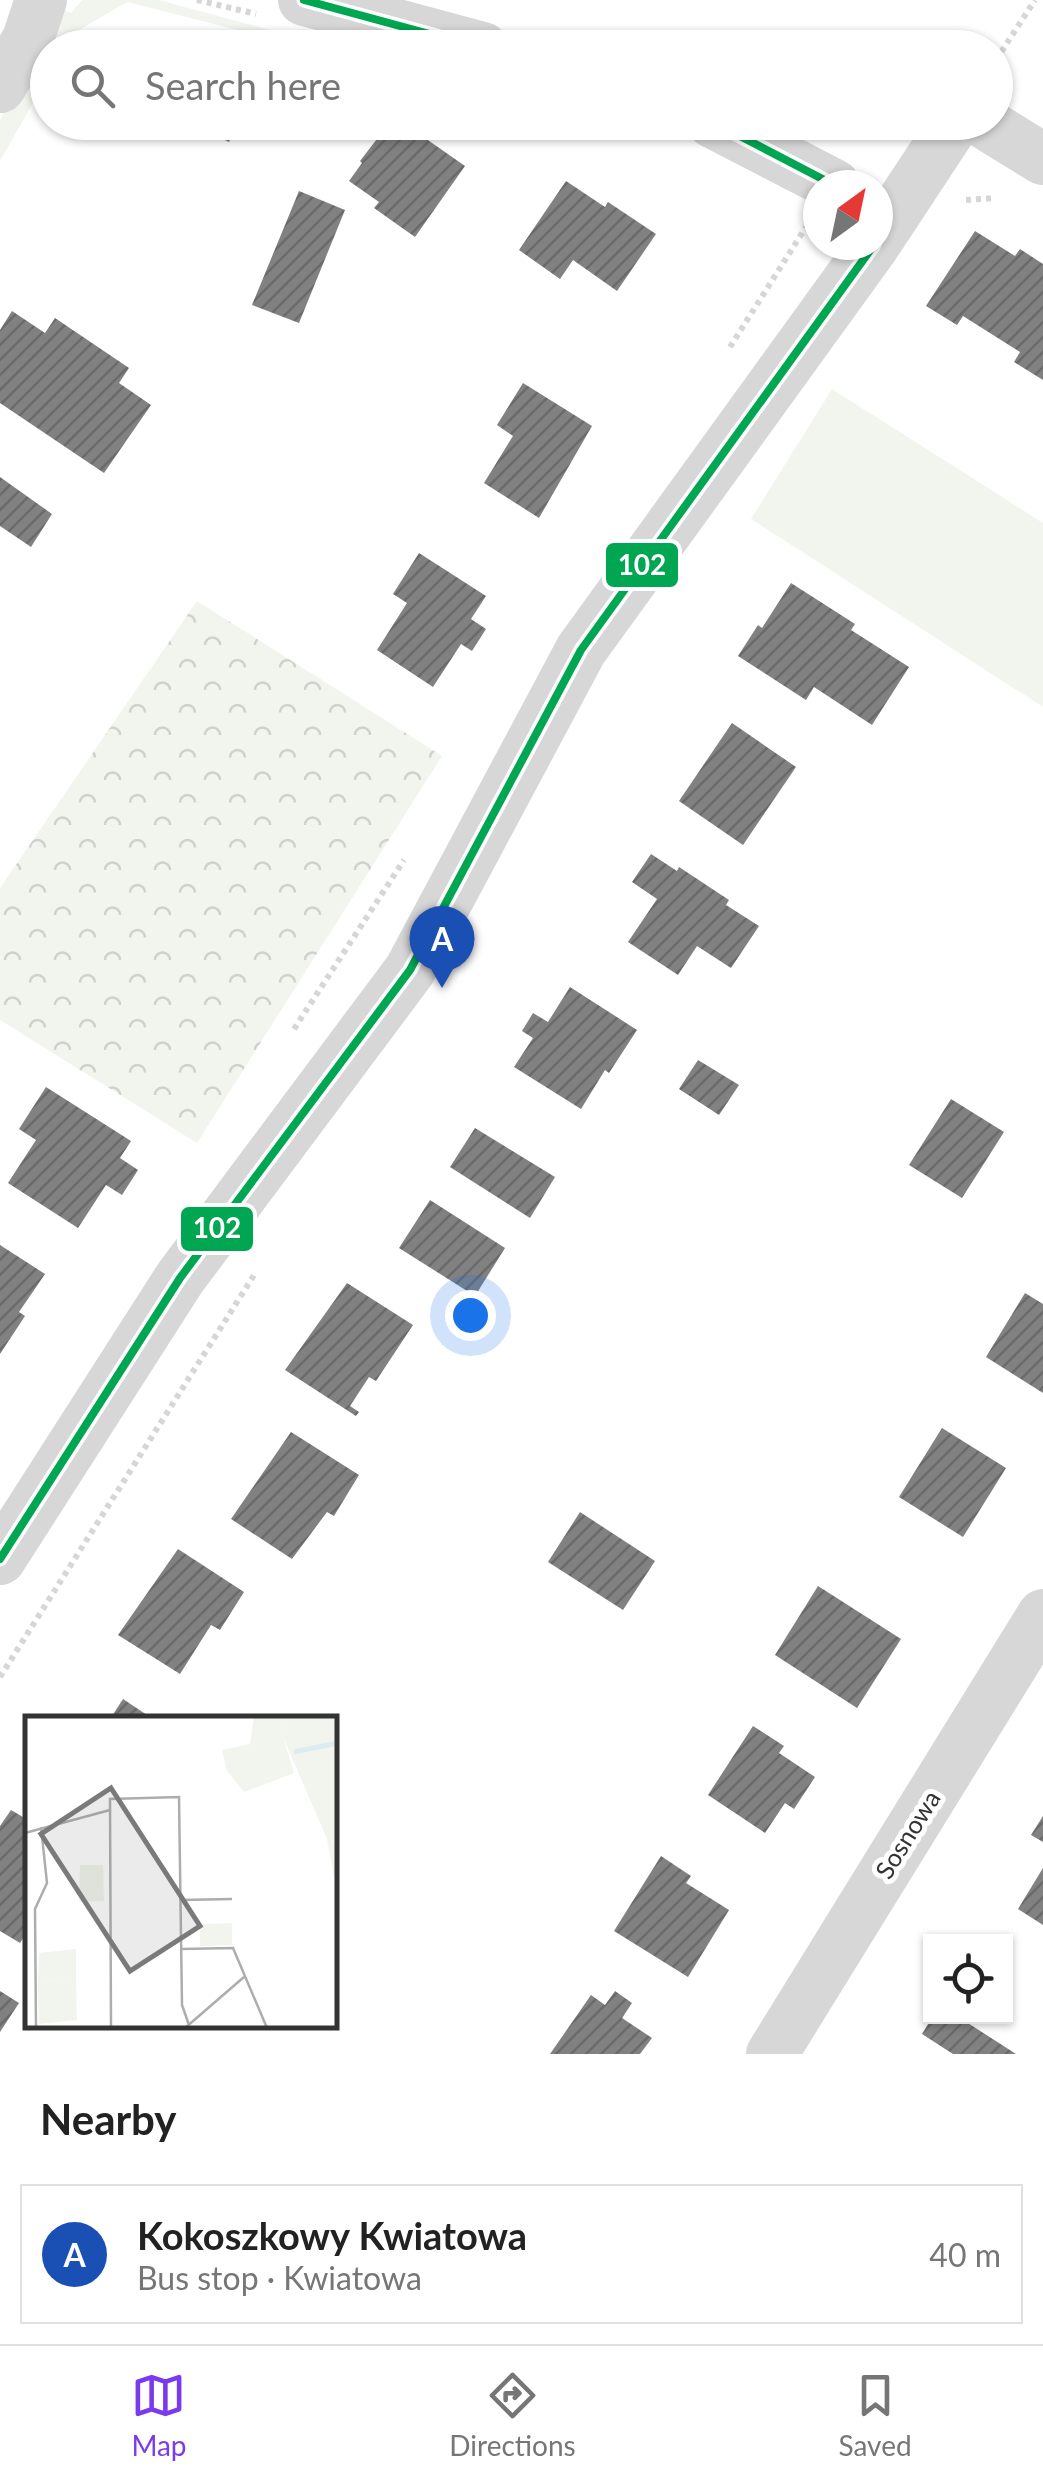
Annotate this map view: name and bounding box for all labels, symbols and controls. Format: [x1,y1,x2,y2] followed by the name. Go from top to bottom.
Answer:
[30,30,1013,140] search box
[65,58,120,113] icon: search
[145,62,341,108] text: Search here
[803,170,893,260] north arrow
[604,541,680,589] line badge: 102
[618,547,666,581] text: 102
[410,906,474,988] pin: A
[179,1205,255,1253] line badge: 102
[193,1210,241,1244] text: 102
[445,1290,496,1341] your location
[25,1716,338,2029] inset map
[868,1784,946,1884] street label: Sosnowa
[923,1934,1013,2024] map controls
[923,1934,1013,2024] button: locate
[40,2094,177,2144] text: Nearby
[137,2212,527,2258] text: Kokoszkowy Kwiatowa
[63,2235,86,2274] text: A
[929,2235,1001,2274] text: 40 m
[137,2258,422,2297] text: Bus stop · Kwiatowa
[131,2368,187,2462] tab: Map
[449,2368,576,2462] tab: Directions
[838,2368,912,2462] tab: Saved

